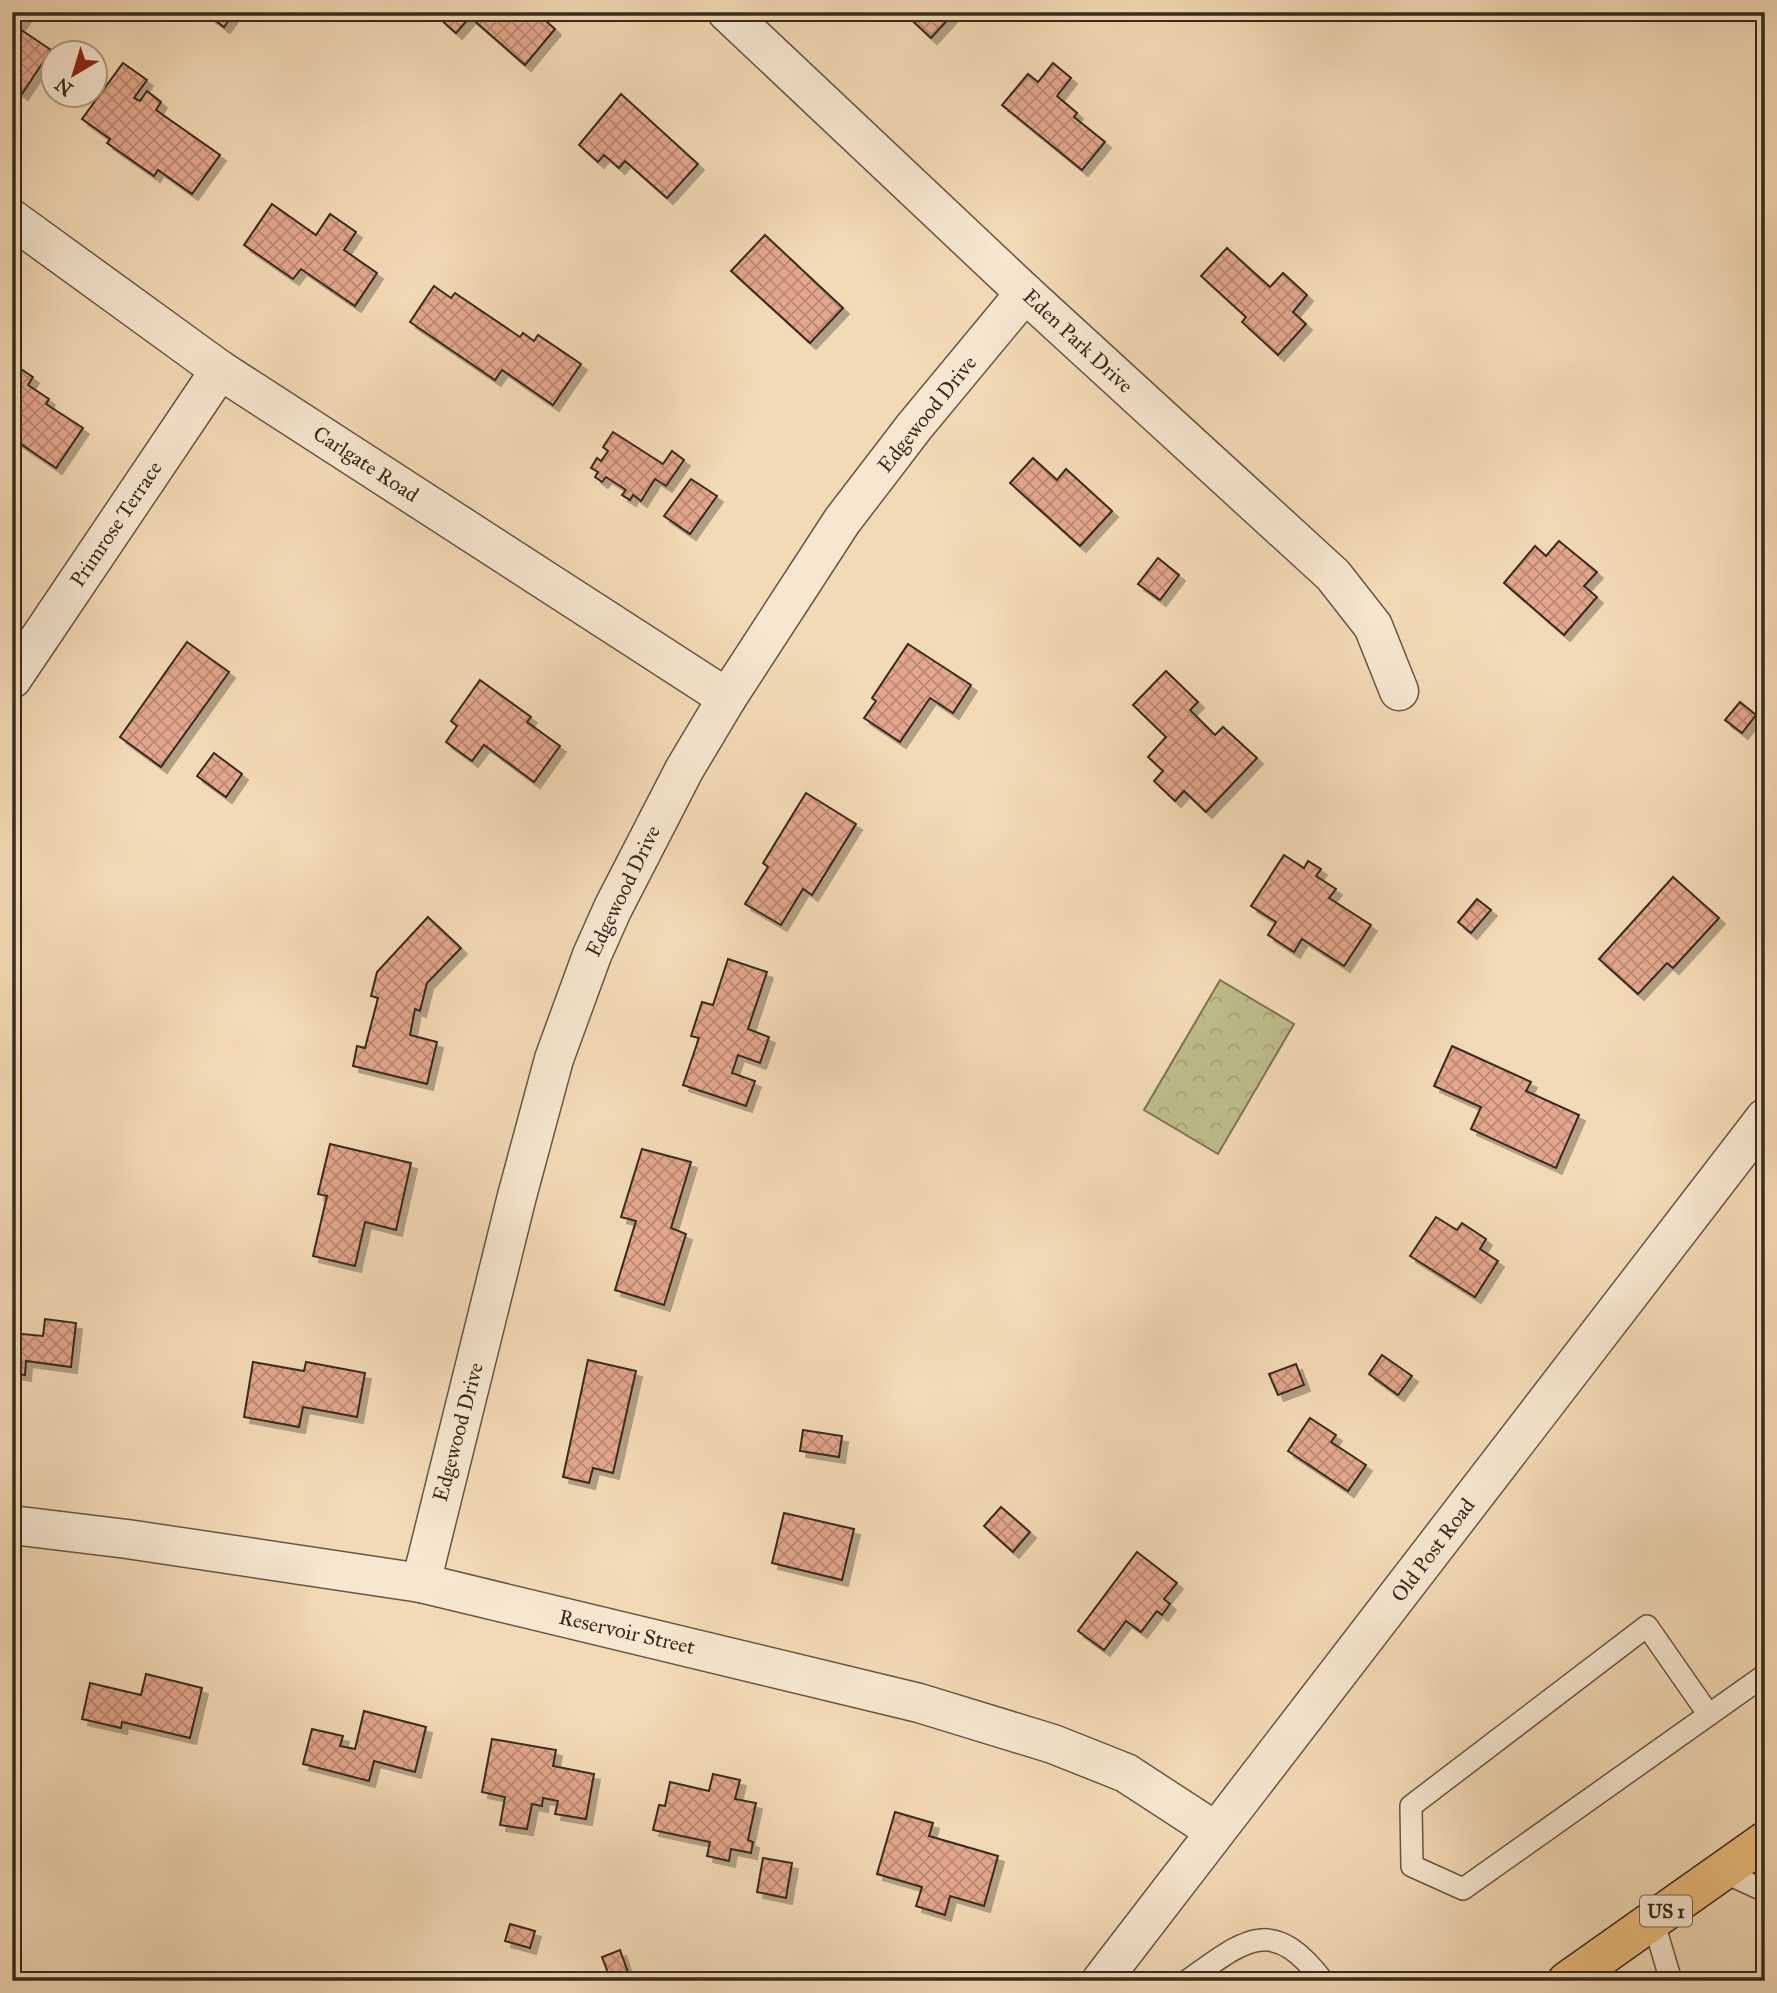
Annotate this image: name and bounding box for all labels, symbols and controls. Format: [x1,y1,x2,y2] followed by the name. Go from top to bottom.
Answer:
[38,38,108,108] north arrow
[50,73,77,101] text: N
[1017,283,1139,399] street label: Eden Park Drive
[872,350,982,478] street label: Edgewood Drive
[308,420,424,508] street label: Carlgate Road
[64,456,168,592] street label: Primrose Terrace
[580,821,666,961] street label: Edgewood Drive
[427,1359,489,1504] street label: Edgewood Drive
[1386,1493,1481,1607] street label: Old Post Road
[556,1604,698,1660] street label: Reservoir Street
[1640,1896,1692,1926] road number: US 1

